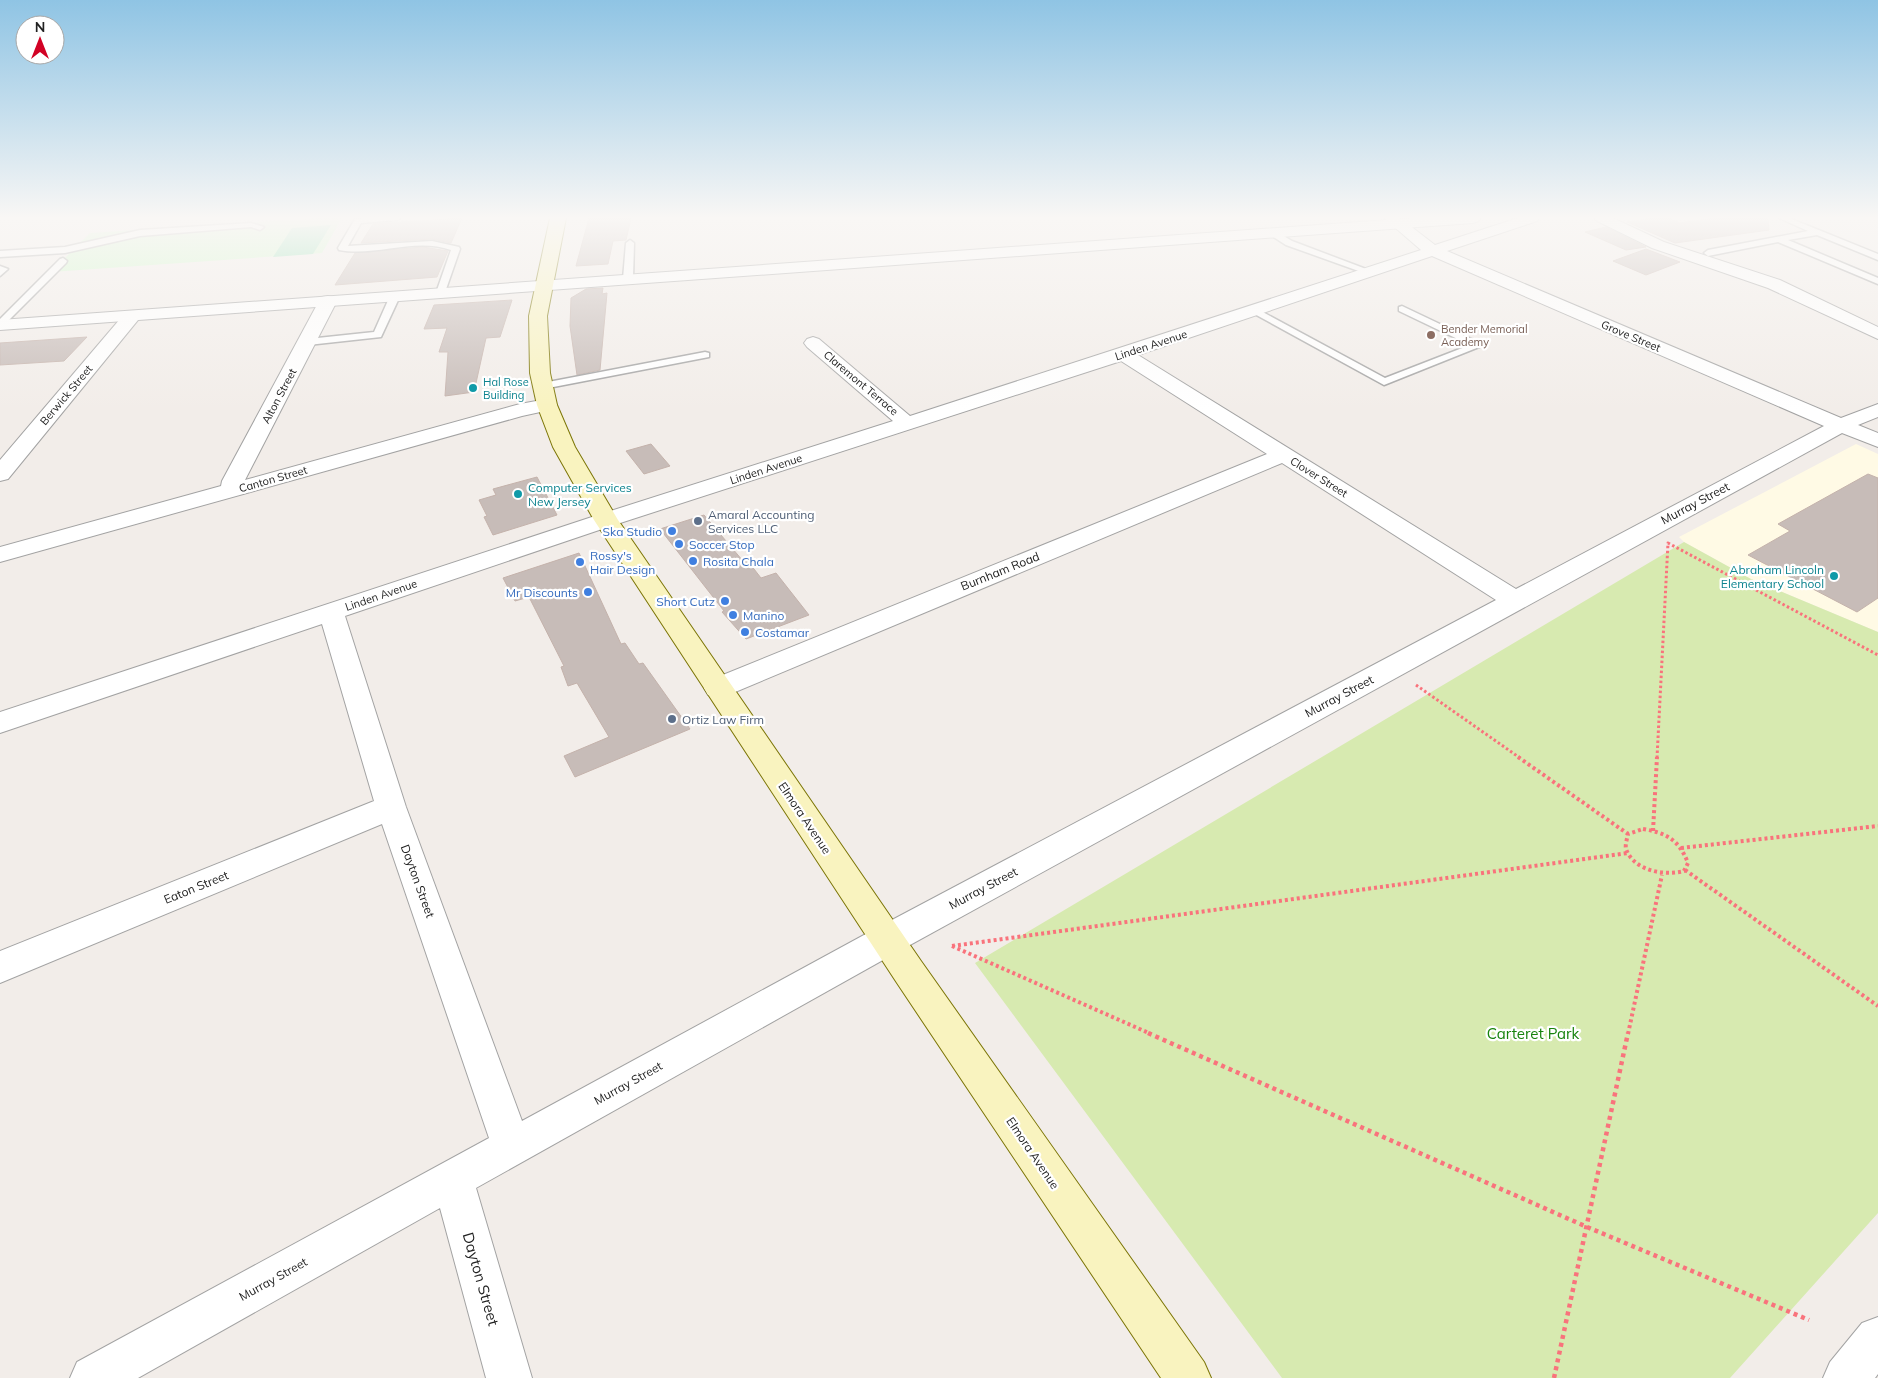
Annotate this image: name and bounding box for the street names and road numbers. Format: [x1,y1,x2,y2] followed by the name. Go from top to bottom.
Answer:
[1599,317,1663,355] street label: Grove Street
[1113,327,1189,363] street label: Linden Avenue
[821,348,901,418] street label: Claremont Terrace
[37,362,95,428] street label: Berwick Street
[259,366,299,426] street label: Alton Street
[728,451,804,487] street label: Linden Avenue
[1288,454,1351,500] street label: Clover Street
[237,463,309,495] street label: Canton Street
[1658,479,1732,527] street label: Murray Street
[958,548,1042,594] street label: Burnham Road
[343,576,419,614] street label: Linden Avenue
[1302,672,1376,720] street label: Murray Street
[775,779,835,857] street label: Elmora Avenue
[398,842,438,920] street label: Dayton Street
[946,864,1020,912] street label: Murray Street
[161,867,231,907] street label: Eaton Street
[591,1058,665,1108] street label: Murray Street
[1003,1114,1063,1192] street label: Elmora Avenue
[459,1230,503,1328] street label: Dayton Street
[236,1254,310,1304] street label: Murray Street

